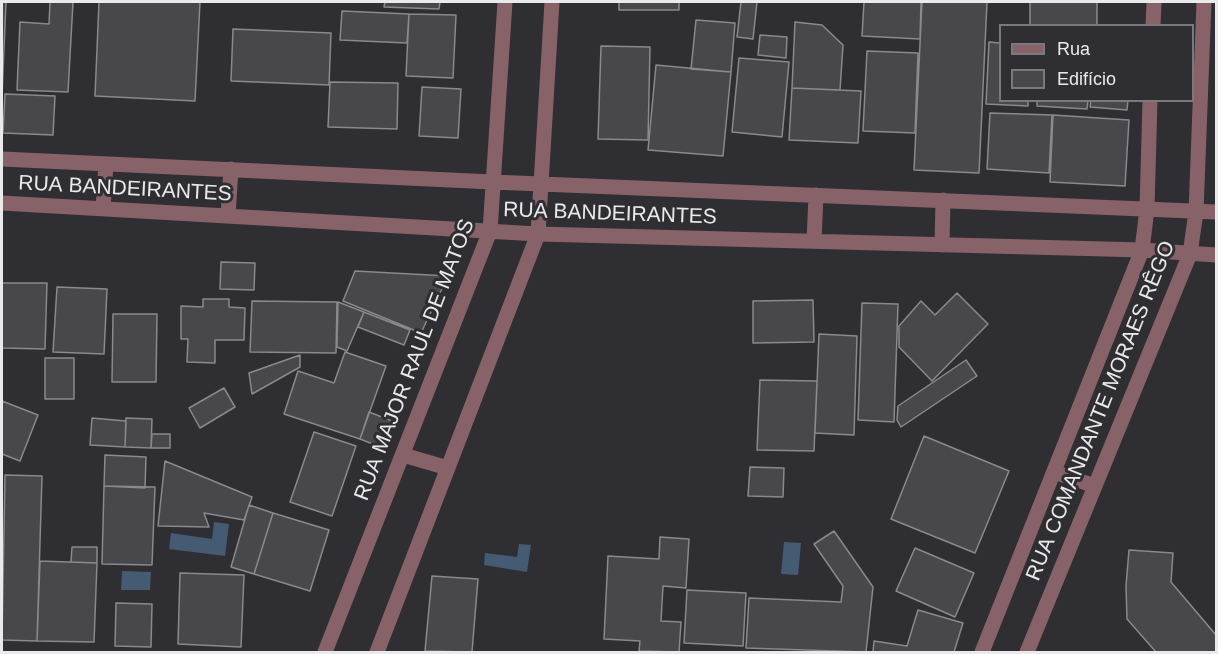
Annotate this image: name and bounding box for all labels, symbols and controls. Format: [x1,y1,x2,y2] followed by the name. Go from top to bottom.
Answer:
[999,24,1194,102] legend
[1057,39,1090,59] text: Rua
[1057,69,1116,89] text: Edifício
[18,171,232,207] street label: RUA BANDEIRANTES
[503,198,717,230] street label: RUA BANDEIRANTES
[350,216,480,504] street label: RUA MAJOR RAUL DE MATOS
[1021,238,1181,584] street label: RUA COMANDANTE MORAES RÊGO

